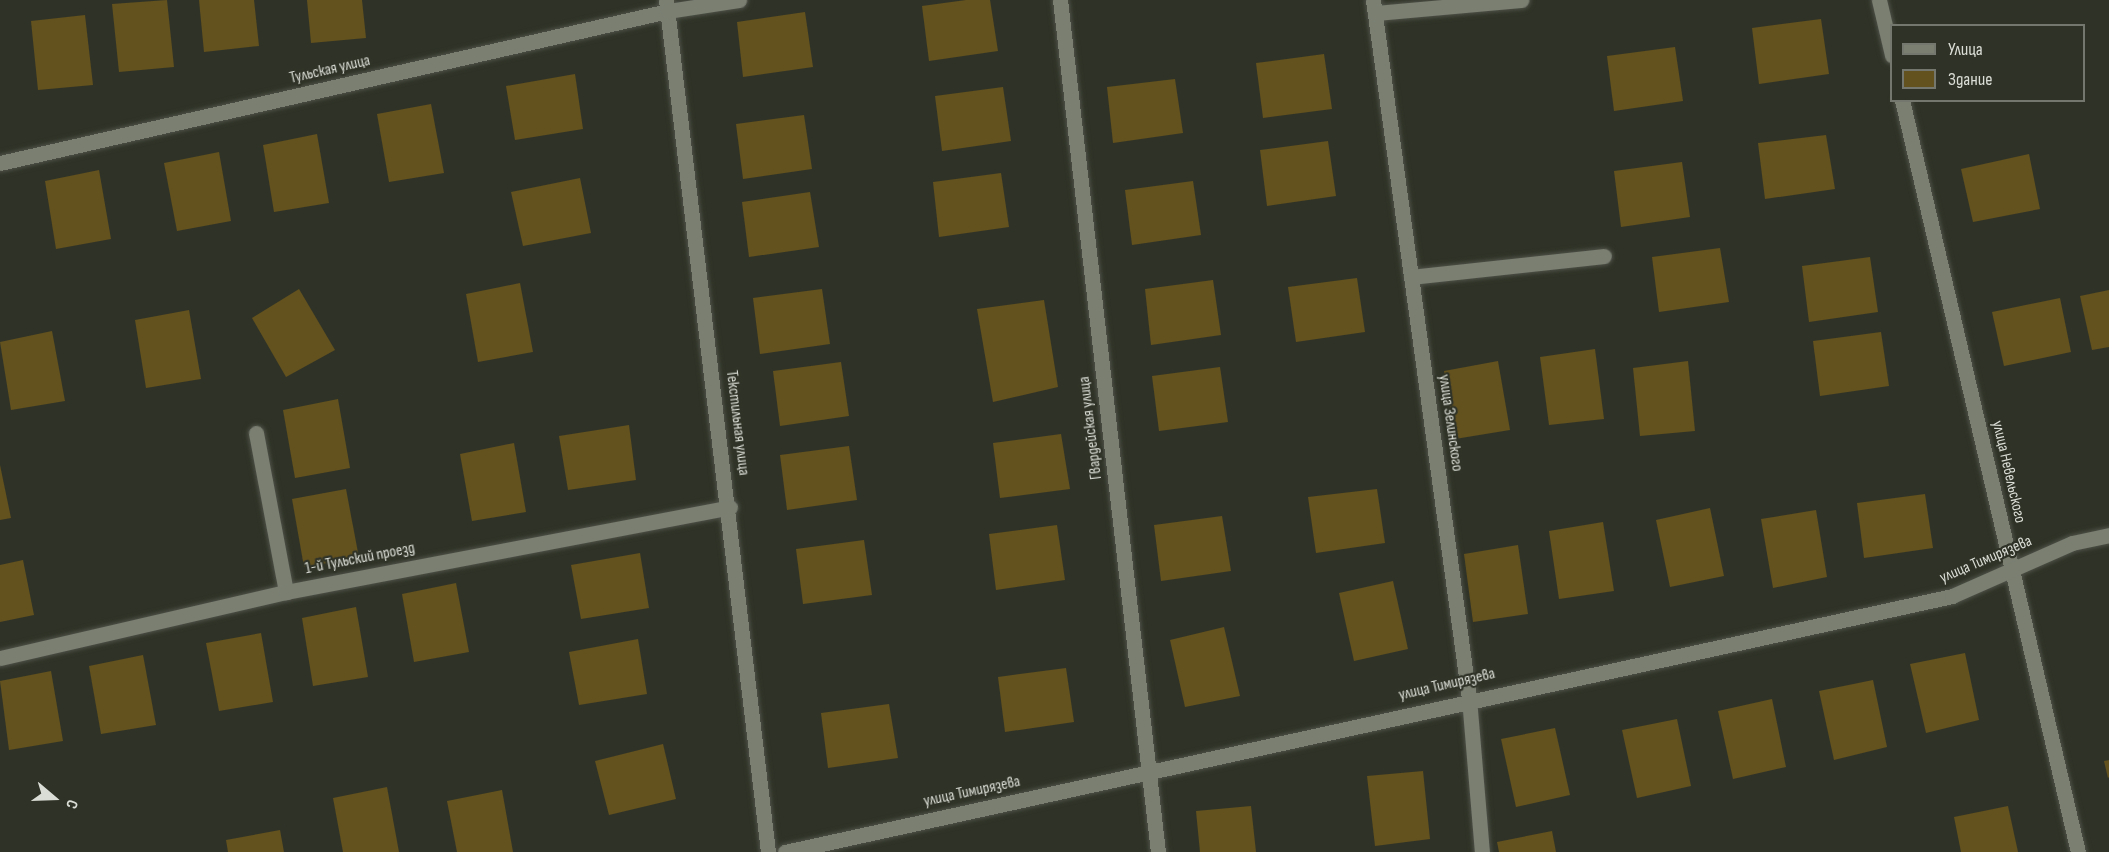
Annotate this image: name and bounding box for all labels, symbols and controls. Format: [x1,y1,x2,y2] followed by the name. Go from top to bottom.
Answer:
[1890,24,2085,102] legend
[1948,39,1983,60] text: Улица
[288,51,372,89] street label: Тульская улица
[1948,69,1993,90] text: Здание
[721,369,753,477] street label: Текстильная улица
[1434,373,1466,473] street label: улица Зелинского
[1075,375,1107,481] street label: Гвардейская улица
[1987,419,2029,525] street label: улица Невельского
[1937,532,2035,588] street label: улица Тимирязева
[304,539,416,579] street label: 1-й Тульский проезд
[1397,665,1497,705] street label: улица Тимирязева
[24,768,84,828] north arrow
[922,772,1022,812] street label: улица Тимирязева
[61,797,82,811] text: С

